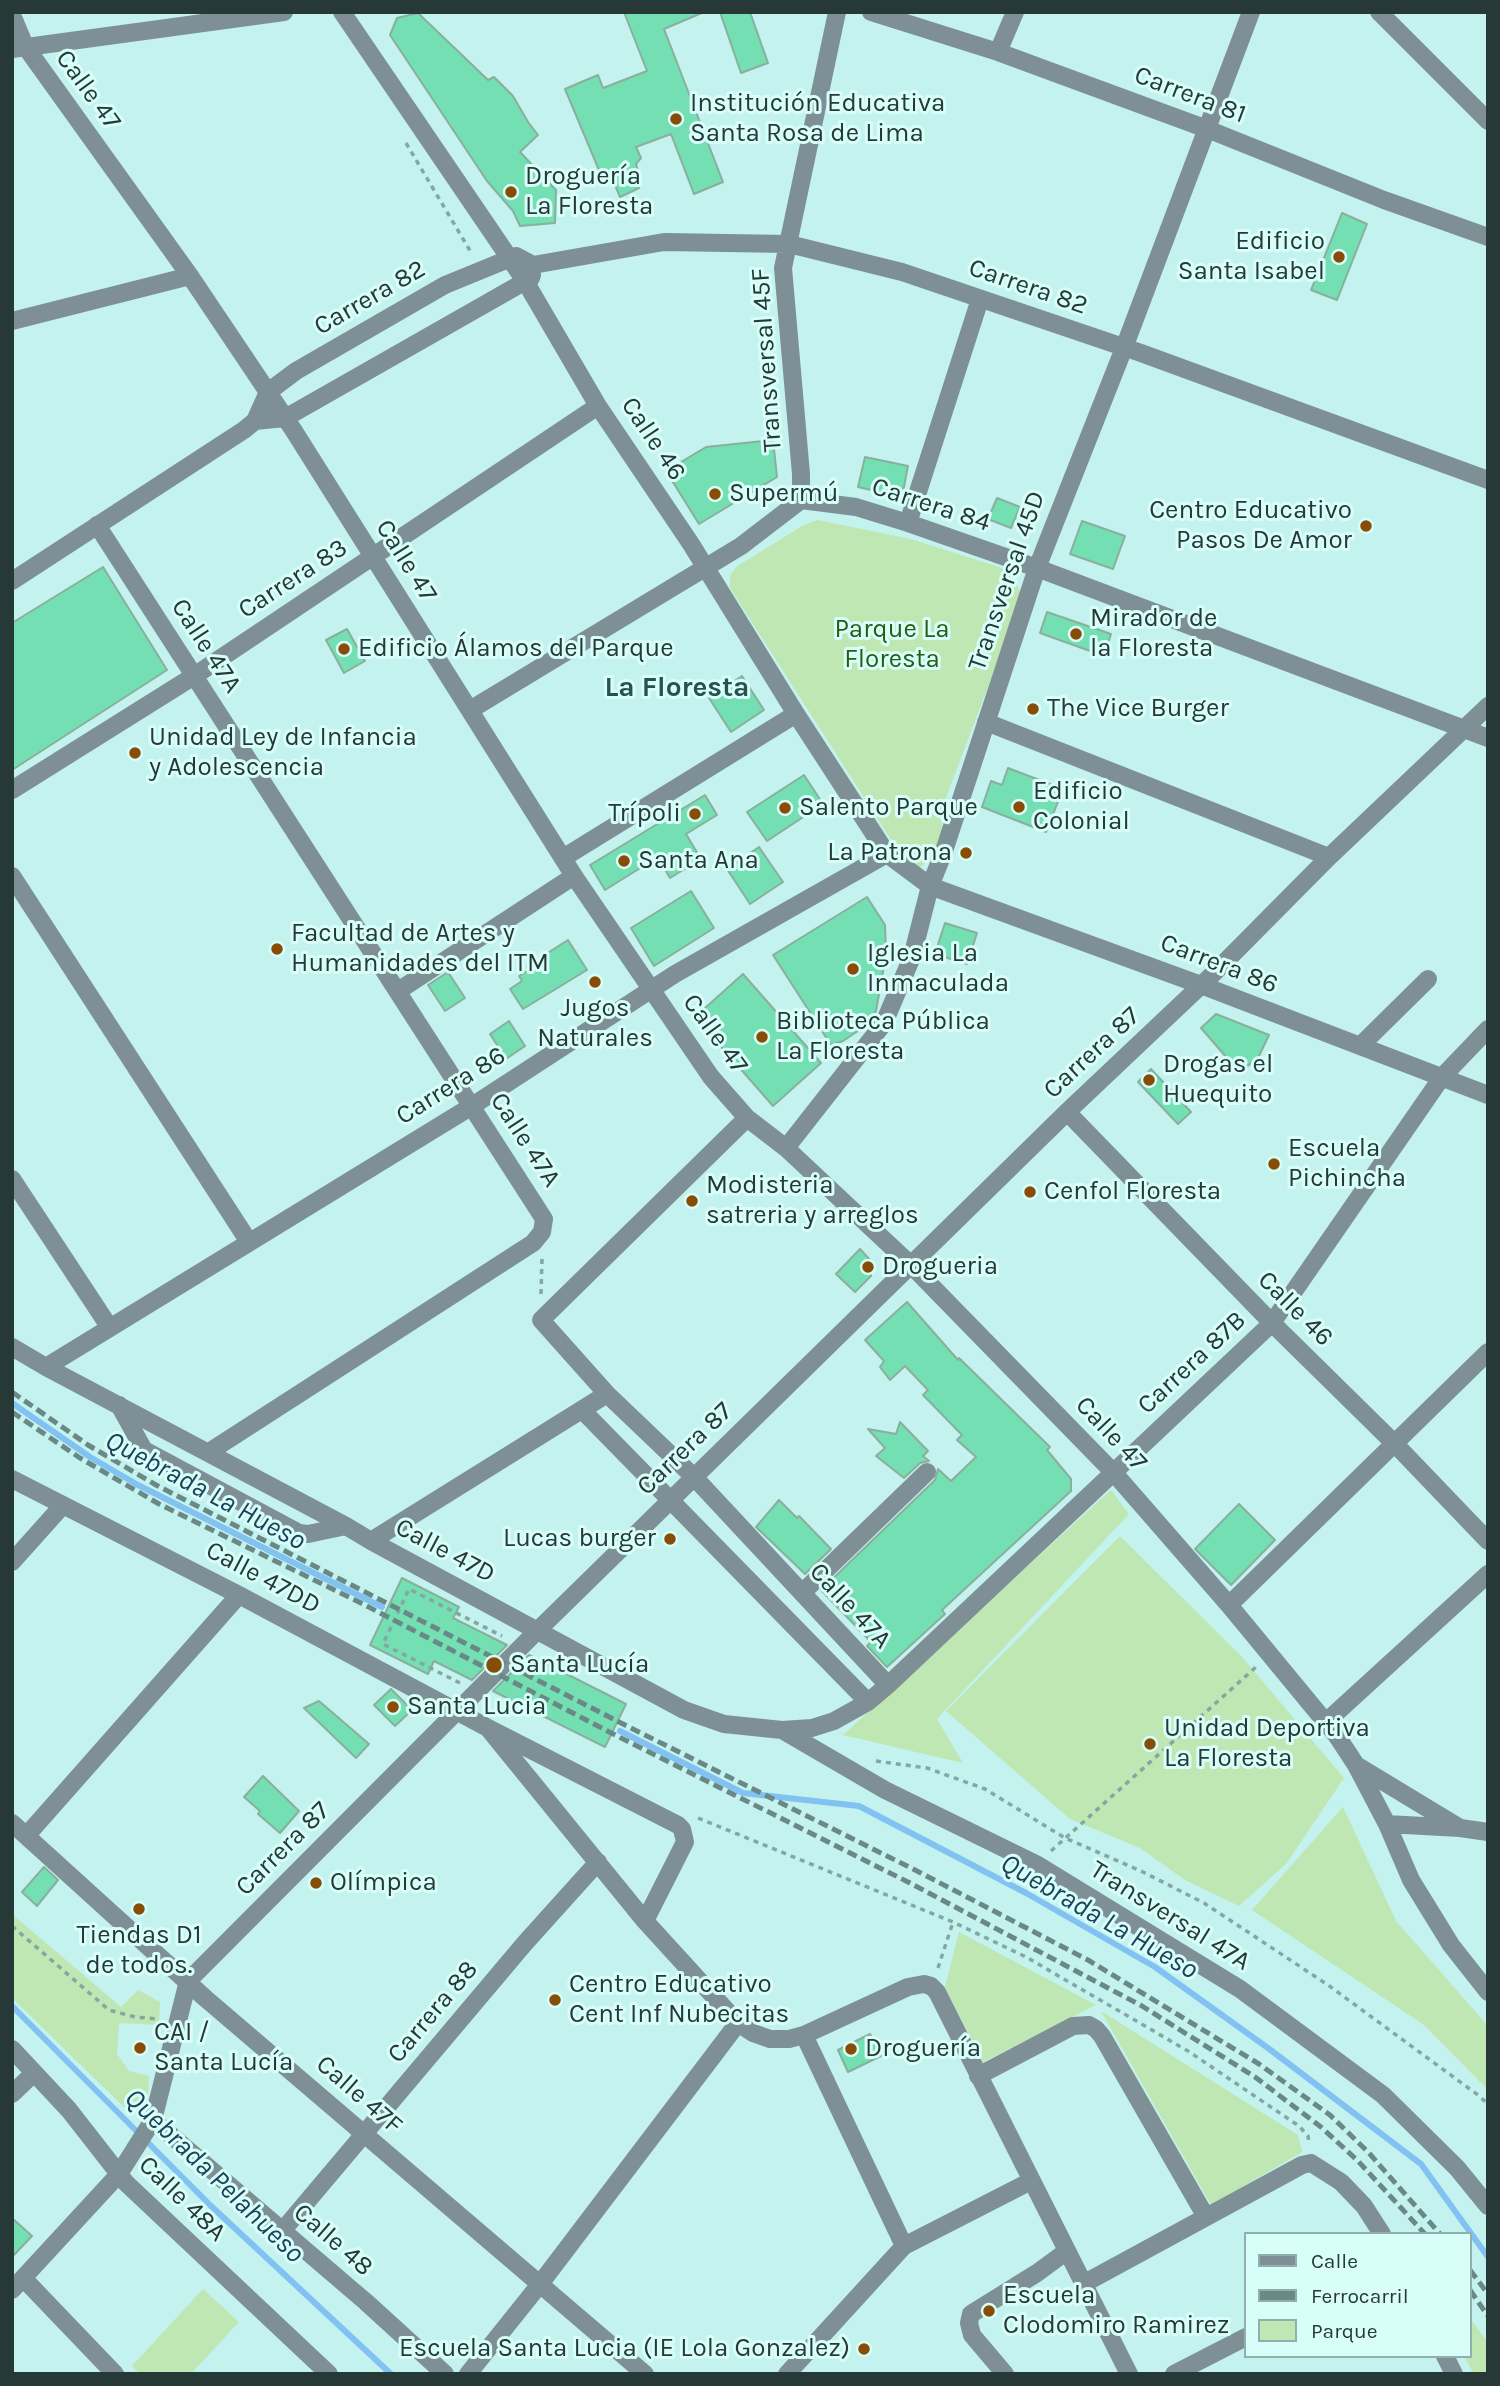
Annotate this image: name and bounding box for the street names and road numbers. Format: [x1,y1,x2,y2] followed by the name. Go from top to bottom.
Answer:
[49,44,127,136] street label: Calle 47
[1130,59,1250,131] street label: Carrera 81
[965,252,1091,322] street label: Carrera 82
[309,254,431,342] street label: Carrera 82
[745,267,789,453] street label: Transversal 45F
[614,391,692,487] street label: Calle 46
[868,471,994,539] street label: Carrera 84
[962,487,1052,675] street label: Transversal 45D
[369,514,443,608] street label: Calle 47
[233,532,353,626] street label: Carrera 83
[164,593,248,699] street label: Calle 47A
[1156,927,1282,1001] street label: Carrera 86
[676,988,754,1080] street label: Calle 47
[1037,1001,1147,1105] street label: Carrera 87
[391,1040,511,1132] street label: Carrera 86
[483,1087,567,1193] street label: Calle 47A
[1251,1265,1339,1353] street label: Calle 46
[1131,1305,1253,1421] street label: Carrera 87B
[1069,1390,1153,1478] street label: Calle 47
[631,1396,739,1502] street label: Carrera 87
[390,1512,500,1590] street label: Calle 47D
[200,1535,326,1621] street label: Calle 47DD
[802,1557,898,1655] street label: Calle 47A
[229,1795,337,1903] street label: Carrera 87
[1084,1854,1256,1978] street label: Transversal 47A
[381,1954,485,2070] street label: Carrera 88
[309,2049,409,2141] street label: Calle 47F
[132,2150,232,2248] street label: Calle 48A
[287,2197,379,2283] street label: Calle 48

